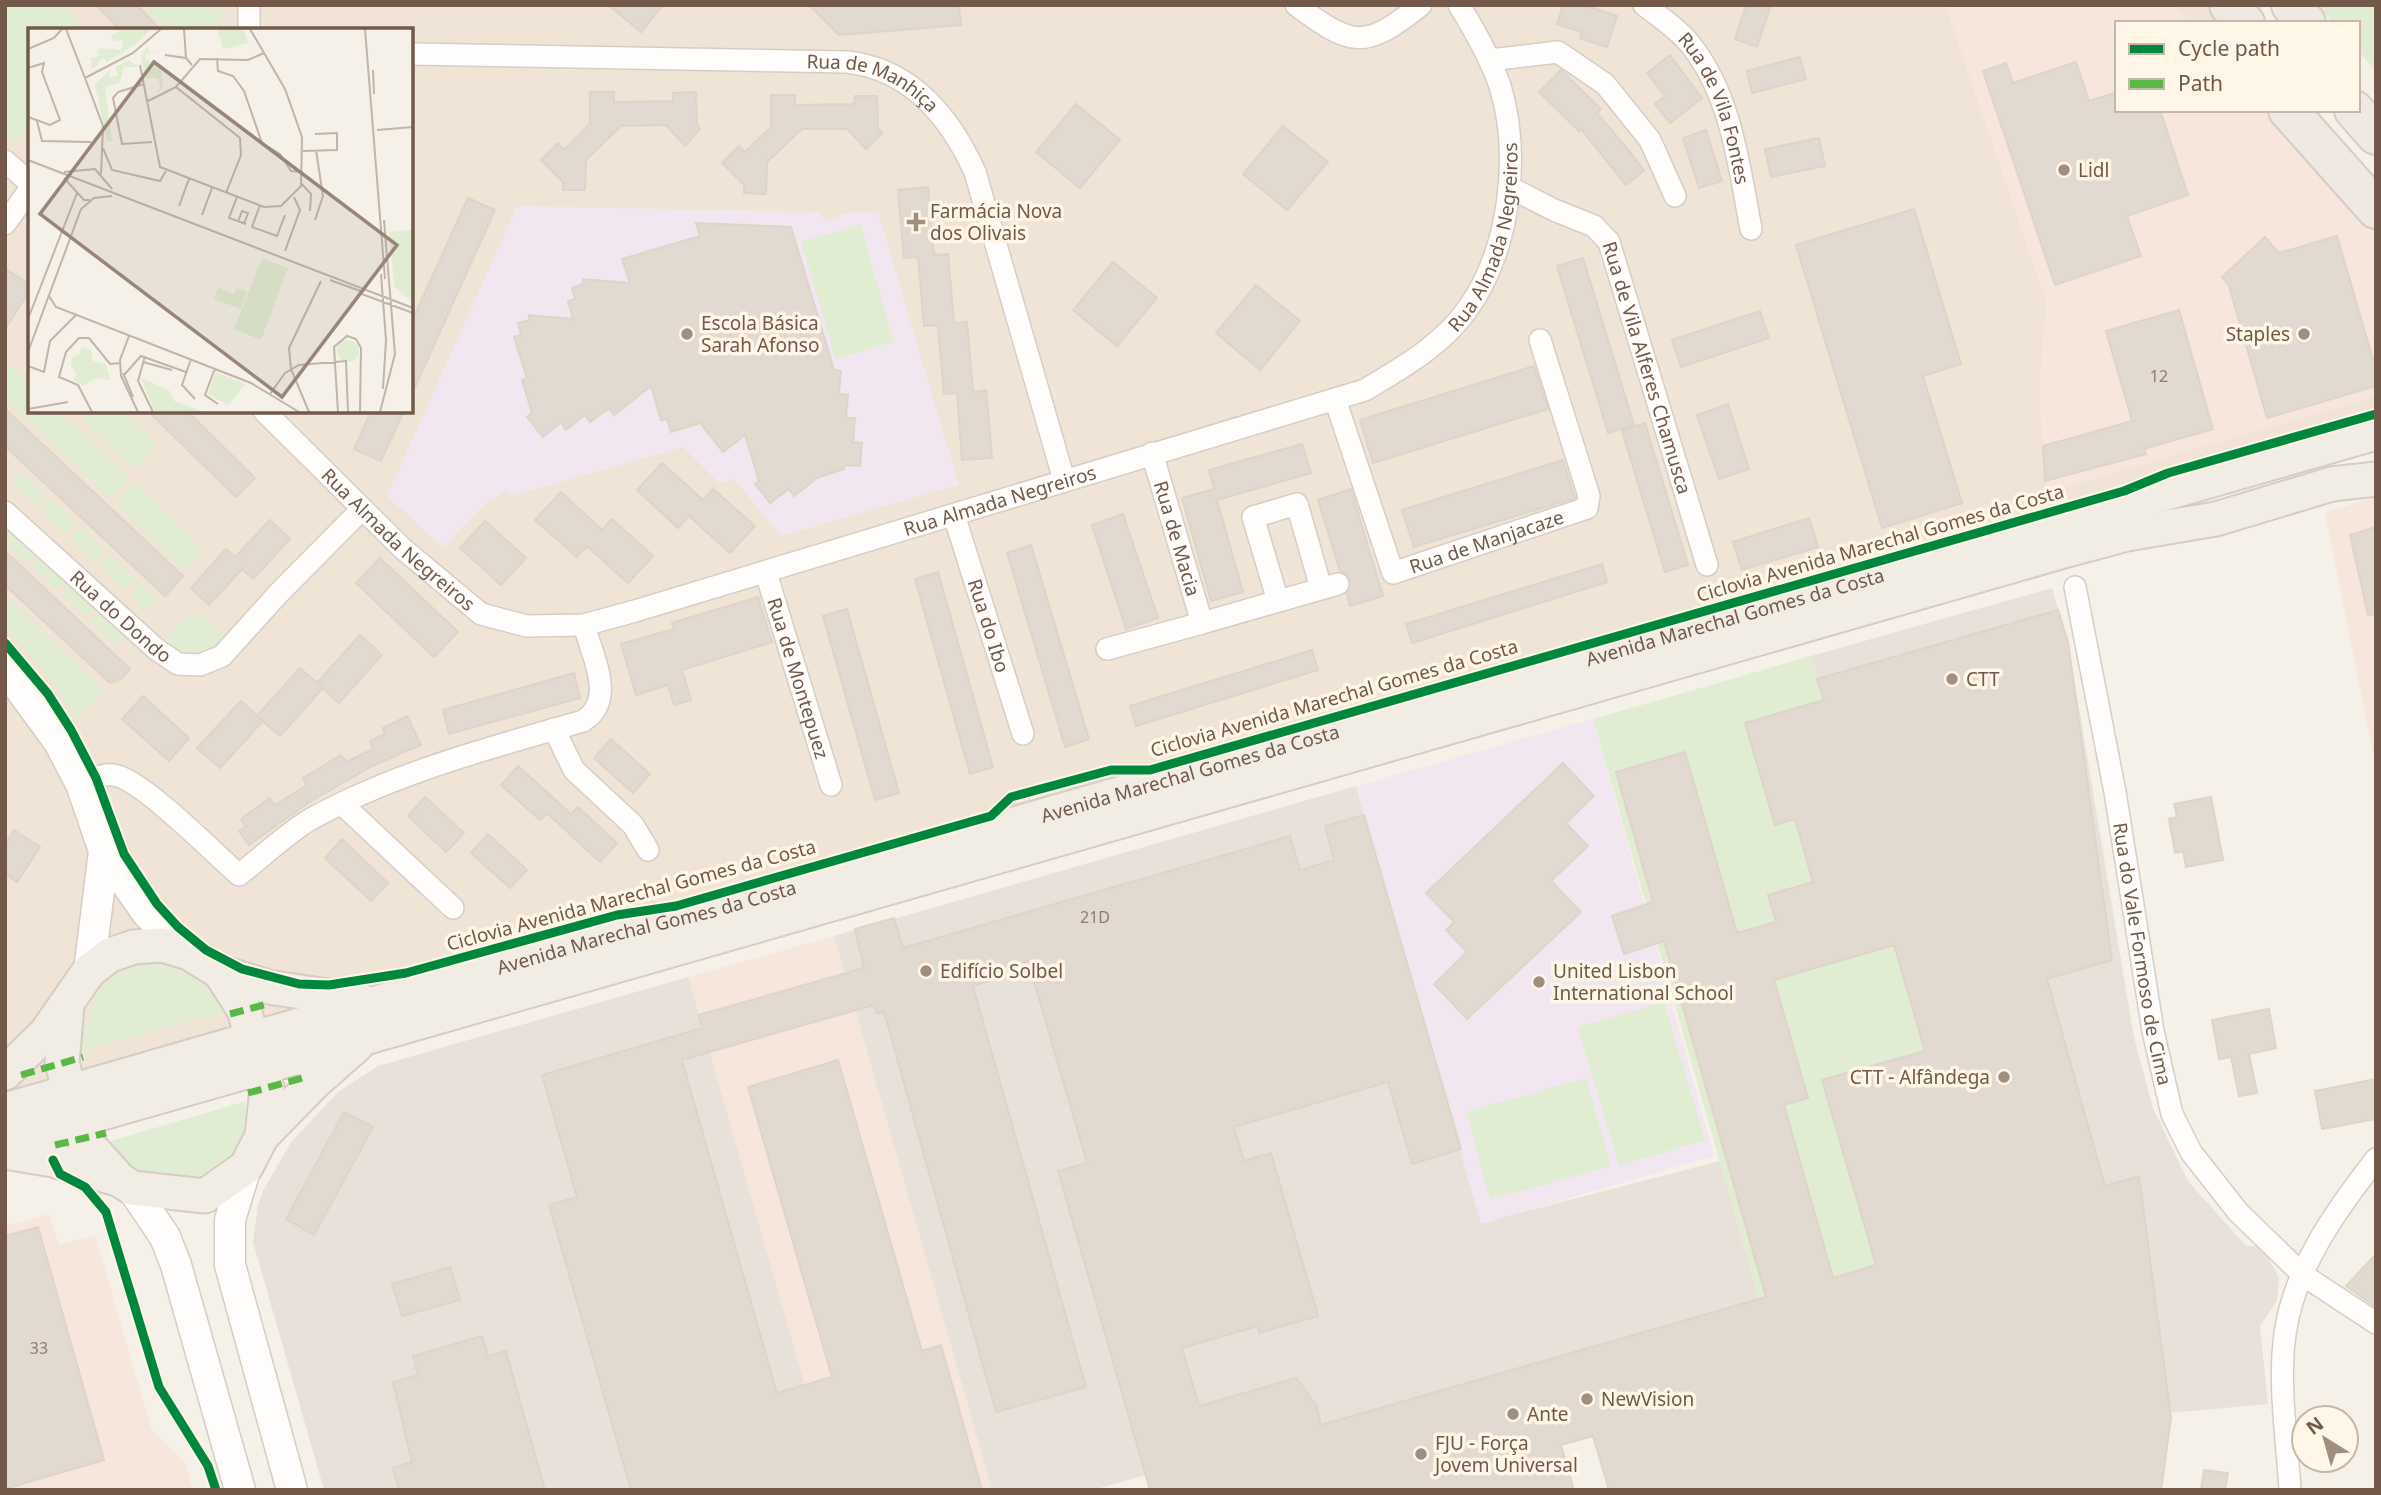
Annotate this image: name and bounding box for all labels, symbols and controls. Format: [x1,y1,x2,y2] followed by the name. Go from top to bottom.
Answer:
[2115,21,2360,112] legend
[1672,26,1756,186] street label: Rua de Vila Fontes
[28,28,413,413] inset map
[2178,34,2280,62] text: Cycle path
[806,48,945,118] street label: Rua de Manhiça
[2178,69,2223,97] text: Path
[1442,142,1523,337] street label: Rua Almada Negreiros
[2078,157,2109,183] place label: Lidl
[2056,162,2072,178] marker: Lidl
[930,198,1062,246] place label: Farmácia Nova dos Olivais
[908,214,924,230] marker: Farmácia Nova dos Olivais
[1597,238,1698,497] street label: Rua de Vila Alferes Chamusca
[701,310,819,358] place label: Escola Básica Sarah Afonso
[2226,321,2290,347] place label: Staples
[679,326,695,342] marker: Escola Básica Sarah Afonso
[2296,326,2312,342] marker: Staples
[2150,365,2168,387] house number: 12
[900,459,1099,542] street label: Rua Almada Negreiros
[316,462,481,617] street label: Rua Almada Negreiros
[1148,478,1206,599] street label: Rua de Macia
[1693,478,2067,608] street label: Ciclovia Avenida Marechal Gomes da Costa
[1406,504,1567,580] street label: Rua de Manjacaze
[1583,562,1887,672] street label: Avenida Marechal Gomes da Costa
[65,564,176,669] street label: Rua do Dondo
[962,575,1016,676] street label: Rua do Ibo
[761,594,835,762] street label: Rua de Montepuez
[1147,633,1521,763] street label: Ciclovia Avenida Marechal Gomes da Costa
[1966,666,2000,692] place label: CTT
[1944,671,1960,687] marker: CTT
[1038,718,1342,829] street label: Avenida Marechal Gomes da Costa
[2107,821,2178,1088] street label: Rua do Vale Formoso de Cima
[444,835,818,955] street label: Ciclovia Avenida Marechal Gomes da Costa
[493,877,797,979] street label: Avenida Marechal Gomes da Costa
[1080,906,1110,928] house number: 21D
[940,958,1063,984] place label: Edifício Solbel
[1553,958,1734,1006] place label: United Lisbon International School
[918,963,934,979] marker: Edifício Solbel
[1531,974,1547,990] marker: United Lisbon International School
[1850,1064,1990,1090] place label: CTT - Alfândega
[1996,1069,2012,1085] marker: CTT - Alfândega
[30,1337,48,1359] house number: 33
[1601,1386,1694,1412] place label: NewVision
[1579,1391,1595,1407] marker: NewVision
[1527,1401,1568,1427] place label: Ante
[2290,1404,2360,1474] north arrow
[1505,1406,1521,1422] marker: Ante
[2301,1410,2329,1440] text: N
[1433,1430,1578,1478] place label: FJU - Força Jovem Universal
[1413,1446,1429,1462] marker: FJU - Força Jovem Universal

